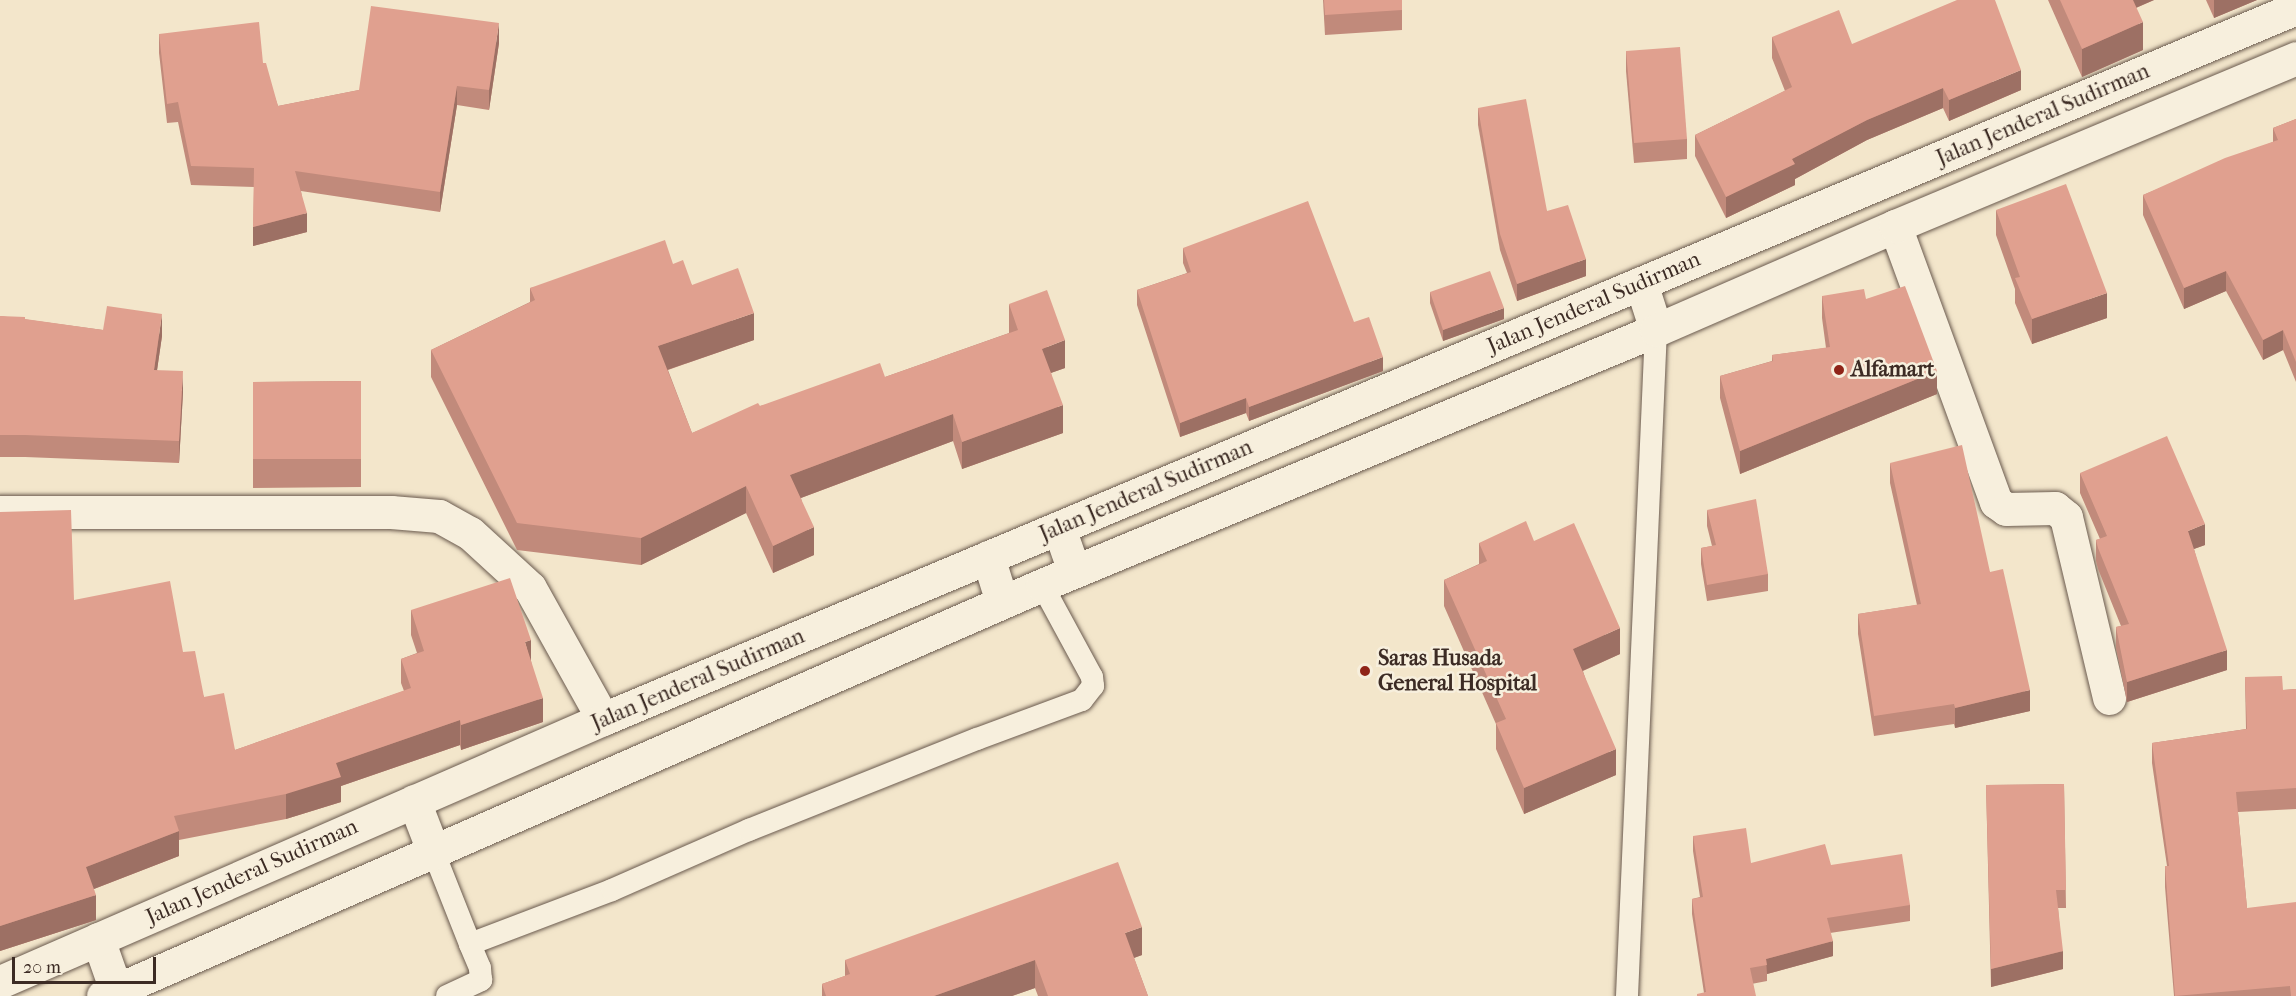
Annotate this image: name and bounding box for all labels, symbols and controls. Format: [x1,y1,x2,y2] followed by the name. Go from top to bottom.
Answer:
[1932,58,2154,172] street label: Jalan Jenderal Sudirman
[1483,246,1705,360] street label: Jalan Jenderal Sudirman
[1851,357,1935,383] place label: Alfamart
[1832,363,1846,377] marker: Alfamart
[1035,434,1257,548] street label: Jalan Jenderal Sudirman
[587,623,809,737] street label: Jalan Jenderal Sudirman
[1378,645,1537,696] place label: Saras Husada General Hospital
[1356,662,1374,680] marker: Saras Husada General Hospital
[142,813,362,931] street label: Jalan Jenderal Sudirman
[15,945,159,983] scale bar
[23,957,61,978] text: 20 m

